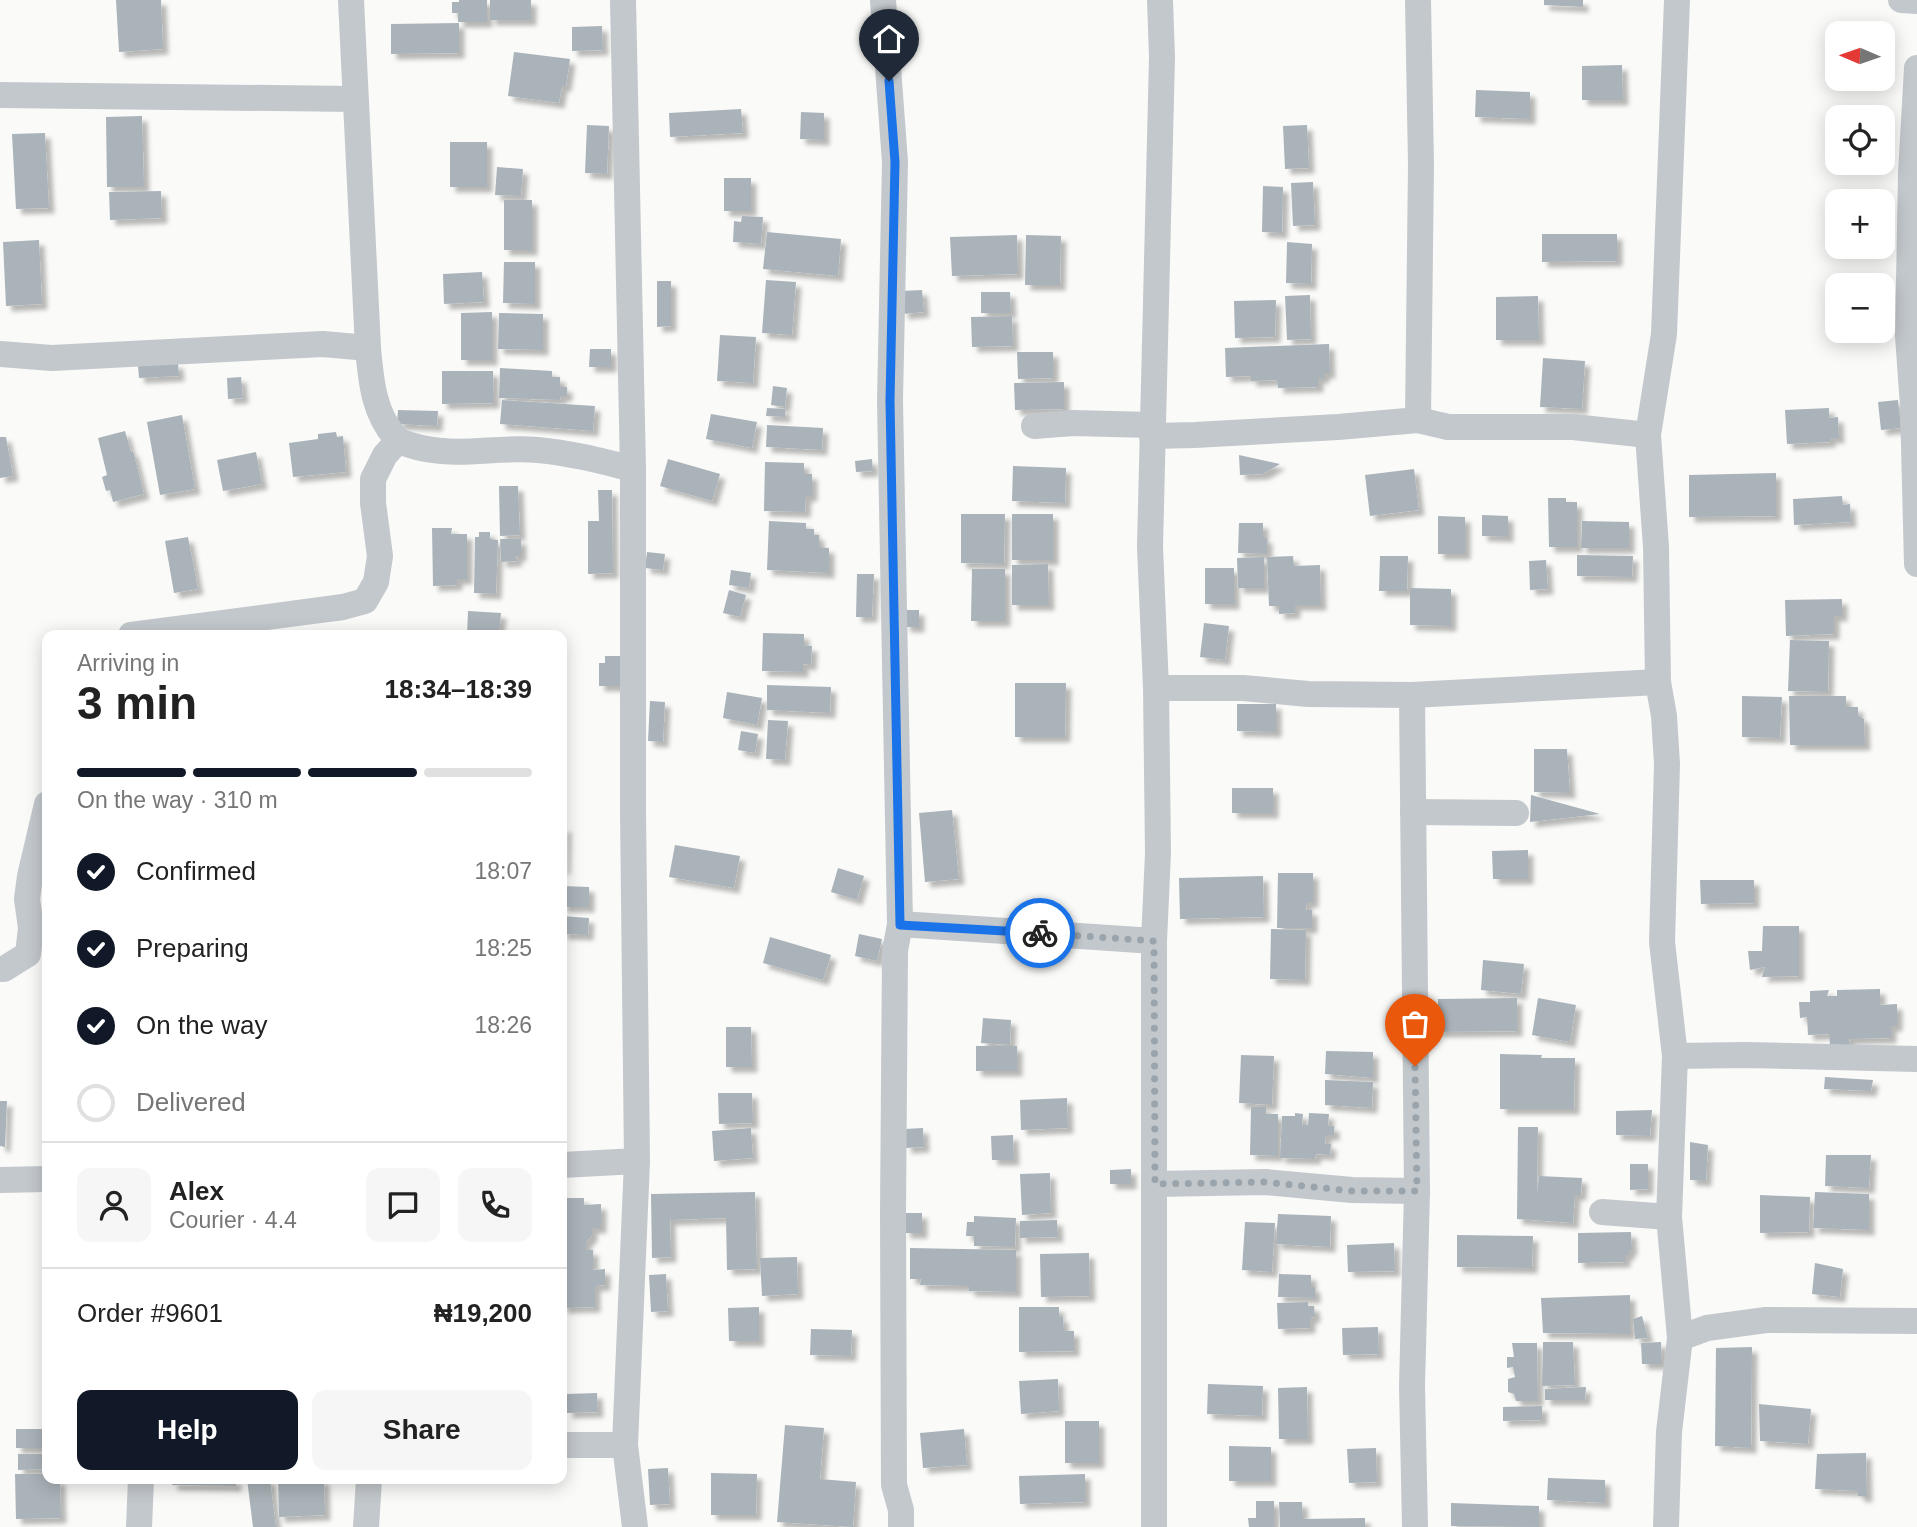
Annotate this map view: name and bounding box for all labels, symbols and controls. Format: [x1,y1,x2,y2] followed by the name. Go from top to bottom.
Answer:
[859,9,919,81] pin
[870,20,908,58] icon: home
[1825,21,1895,91] north arrow
[1825,21,1895,343] map controls
[1825,105,1895,175] button: locate
[1825,189,1895,259] button: +
[1825,273,1895,343] button: −
[77,650,179,676] text: Arriving in
[385,674,532,704] text: 18:34–18:39
[77,677,197,729] text: 3 min
[77,787,278,813] text: On the way · 310 m
[77,853,115,891] icon: check
[136,856,256,886] text: Confirmed
[474,858,532,884] text: 18:07
[1005,898,1075,968] courier
[1021,914,1059,952] icon: bike
[77,930,115,968] icon: check
[136,933,249,963] text: Preparing
[474,935,532,961] text: 18:25
[1385,994,1445,1066] pin
[1396,1005,1434,1043] icon: bag
[77,1007,115,1045] icon: check
[136,1010,268,1040] text: On the way
[474,1012,532,1038] text: 18:26
[136,1087,246,1117] text: Delivered
[77,1168,151,1242] button: person
[366,1168,440,1242] button: chat
[458,1168,532,1242] button: phone
[169,1176,224,1206] text: Alex
[169,1207,297,1233] text: Courier · 4.4
[77,1298,223,1328] text: Order #9601
[434,1298,532,1328] text: ₦19,200
[77,1390,298,1470] button: Help
[312,1390,532,1470] button: Share

